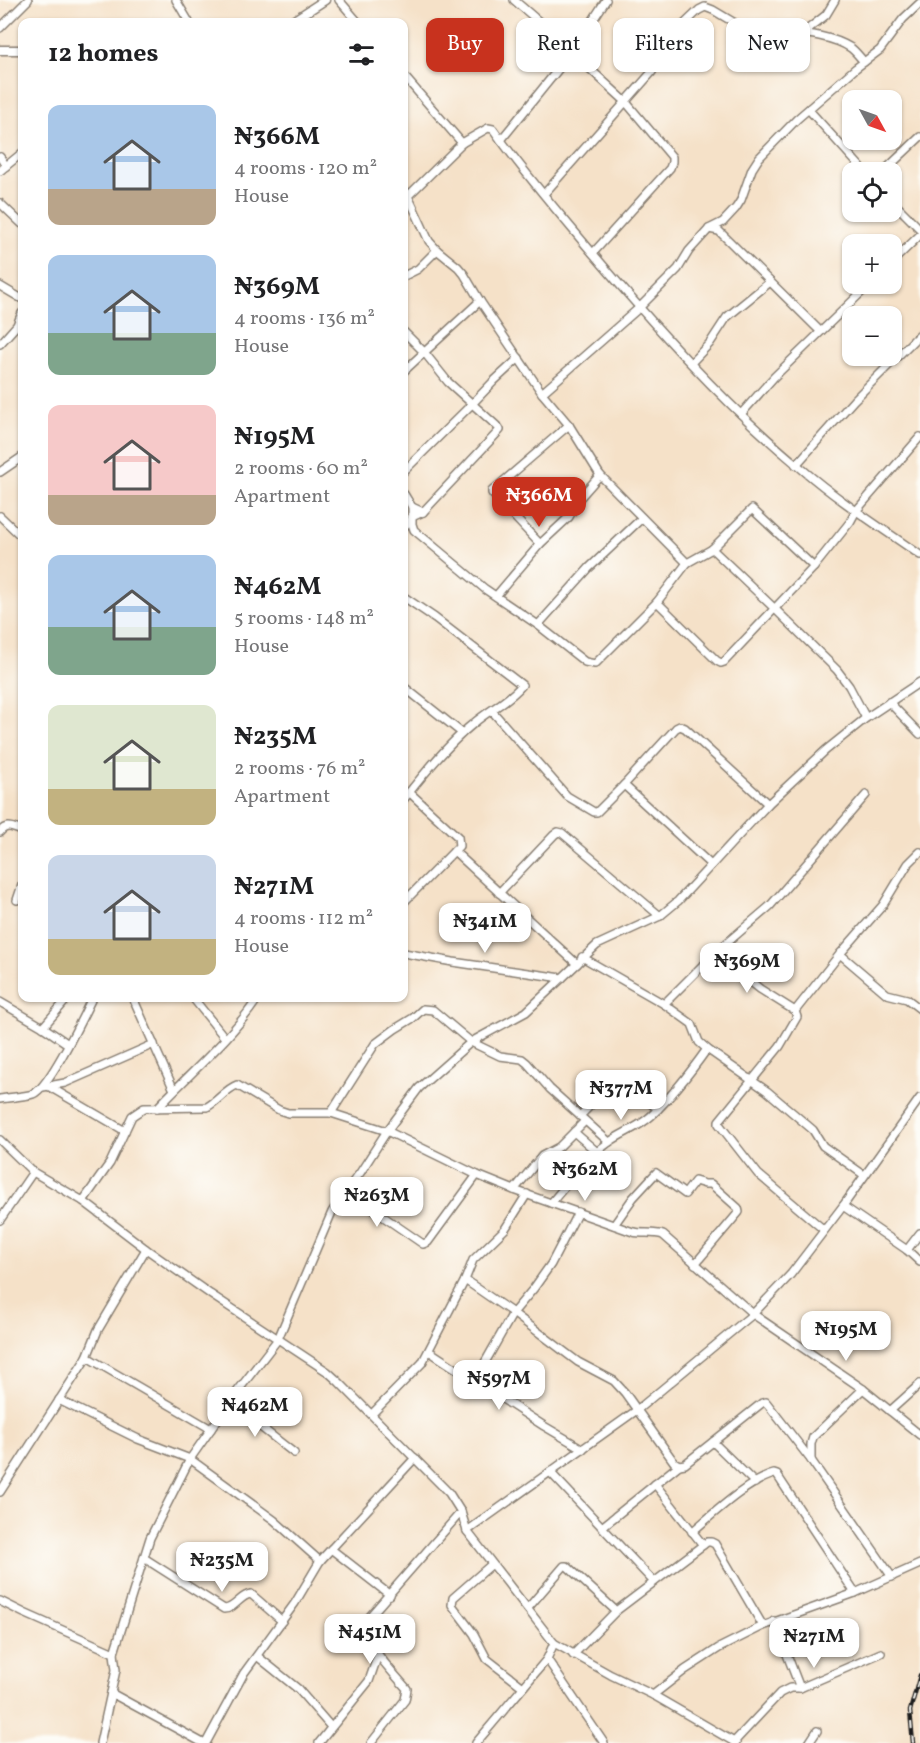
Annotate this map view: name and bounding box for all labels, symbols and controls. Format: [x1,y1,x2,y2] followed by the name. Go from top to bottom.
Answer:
[426,18,504,72] chip: Buy
[516,18,601,72] chip: Rent
[613,18,714,72] chip: Filters
[726,18,810,72] chip: New
[48,36,159,72] text: 12 homes
[345,38,378,71] icon: filters
[842,90,902,150] north arrow
[842,90,902,366] map controls
[234,119,320,155] text: ₦366M
[96,129,168,201] icon: home
[234,155,377,183] text: 4 rooms · 120 m²
[842,162,902,222] button: locate
[234,183,289,211] text: House
[842,234,902,294] button: +
[234,269,320,305] text: ₦369M
[96,279,168,351] icon: home
[234,305,375,333] text: 4 rooms · 136 m²
[842,306,902,366] button: −
[234,333,289,361] text: House
[234,419,315,455] text: ₦195M
[96,429,168,501] icon: home
[234,455,368,483] text: 2 rooms · 60 m²
[497,477,581,528] pin: ₦366M
[506,482,572,510] text: ₦366M
[234,483,330,511] text: Apartment
[234,569,321,605] text: ₦462M
[96,579,168,651] icon: home
[234,605,374,633] text: 5 rooms · 148 m²
[234,633,289,661] text: House
[234,719,317,755] text: ₦235M
[96,729,168,801] icon: home
[234,755,366,783] text: 2 rooms · 76 m²
[234,783,330,811] text: Apartment
[234,869,314,905] text: ₦271M
[96,879,168,951] icon: home
[443,903,527,954] pin: ₦341M
[234,905,373,933] text: 4 rooms · 112 m²
[453,908,517,936] text: ₦341M
[234,933,289,961] text: House
[705,943,789,994] pin: ₦369M
[714,948,780,976] text: ₦369M
[579,1070,663,1121] pin: ₦377M
[589,1075,653,1103] text: ₦377M
[543,1151,627,1202] pin: ₦362M
[552,1156,618,1184] text: ₦362M
[335,1177,419,1228] pin: ₦263M
[344,1182,410,1210] text: ₦263M
[804,1311,888,1362] pin: ₦195M
[815,1316,877,1344] text: ₦195M
[457,1360,541,1411] pin: ₦597M
[467,1365,531,1393] text: ₦597M
[213,1387,297,1438] pin: ₦462M
[221,1392,289,1420] text: ₦462M
[180,1542,264,1593] pin: ₦235M
[190,1547,254,1575] text: ₦235M
[328,1614,412,1665] pin: ₦451M
[772,1618,856,1669] pin: ₦271M
[338,1619,402,1647] text: ₦451M
[783,1623,845,1651] text: ₦271M

